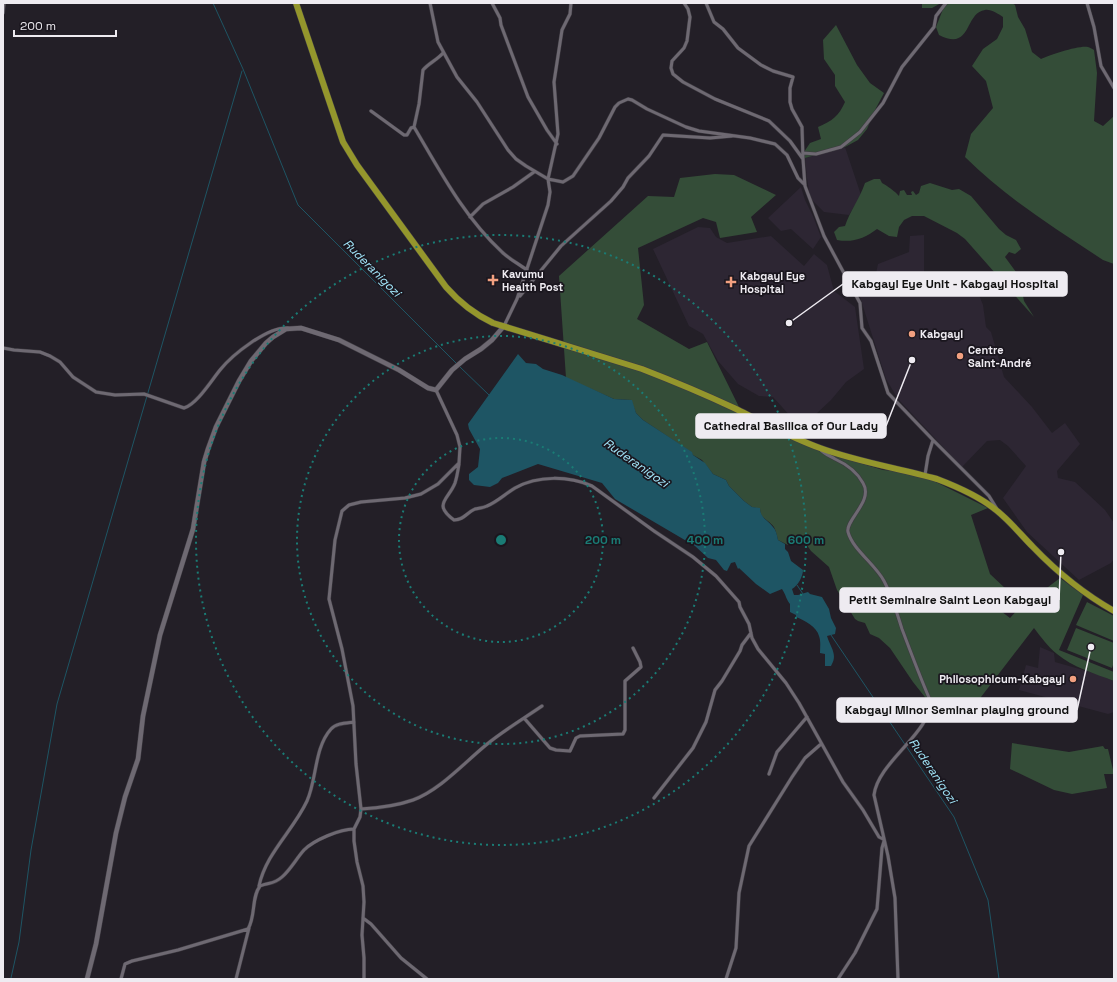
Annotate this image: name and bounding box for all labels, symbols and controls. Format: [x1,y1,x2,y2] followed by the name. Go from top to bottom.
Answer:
[14,12,116,38] scale bar
[20,18,56,34] text: 200 m
[340,236,406,302] water label: Ruderanigozi
[502,267,563,294] place label: Kavumu Health Post
[740,269,805,296] place label: Kabgayi Eye Hospital
[843,272,1067,296] callout: Kabgayi Eye Unit - Kabgayi Hospital
[487,274,499,286] marker: Kavumu Health Post
[725,276,737,288] marker: Kabgayi Eye Hospital
[851,276,1059,292] text: Kabgayi Eye Unit - Kabgayi Hospital
[920,327,963,341] place label: Kabgayi
[907,329,917,339] marker: Kabgayi
[968,343,1031,370] place label: Centre Saint-André
[955,351,965,361] marker: Centre Saint-André
[696,414,886,438] callout: Cathedral Basilica of Our Lady
[704,418,878,434] text: Cathedral Basilica of Our Lady
[601,435,673,492] water label: Ruderanigozi
[585,532,621,548] text: 200 m
[687,532,723,548] text: 400 m
[788,532,824,548] text: 600 m
[494,533,508,547] centre of rings
[840,588,1059,612] callout: Petit Seminaire Saint Leon Kabgayi
[849,592,1051,608] text: Petit Seminaire Saint Leon Kabgayi
[939,672,1065,686] place label: Philosophicum-Kabgayi
[1068,674,1078,684] marker: Philosophicum-Kabgayi
[837,698,1077,722] callout: Kabgayi Minor Seminar playing ground
[845,702,1069,718] text: Kabgayi Minor Seminar playing ground
[905,735,962,808] water label: Ruderanigozi

